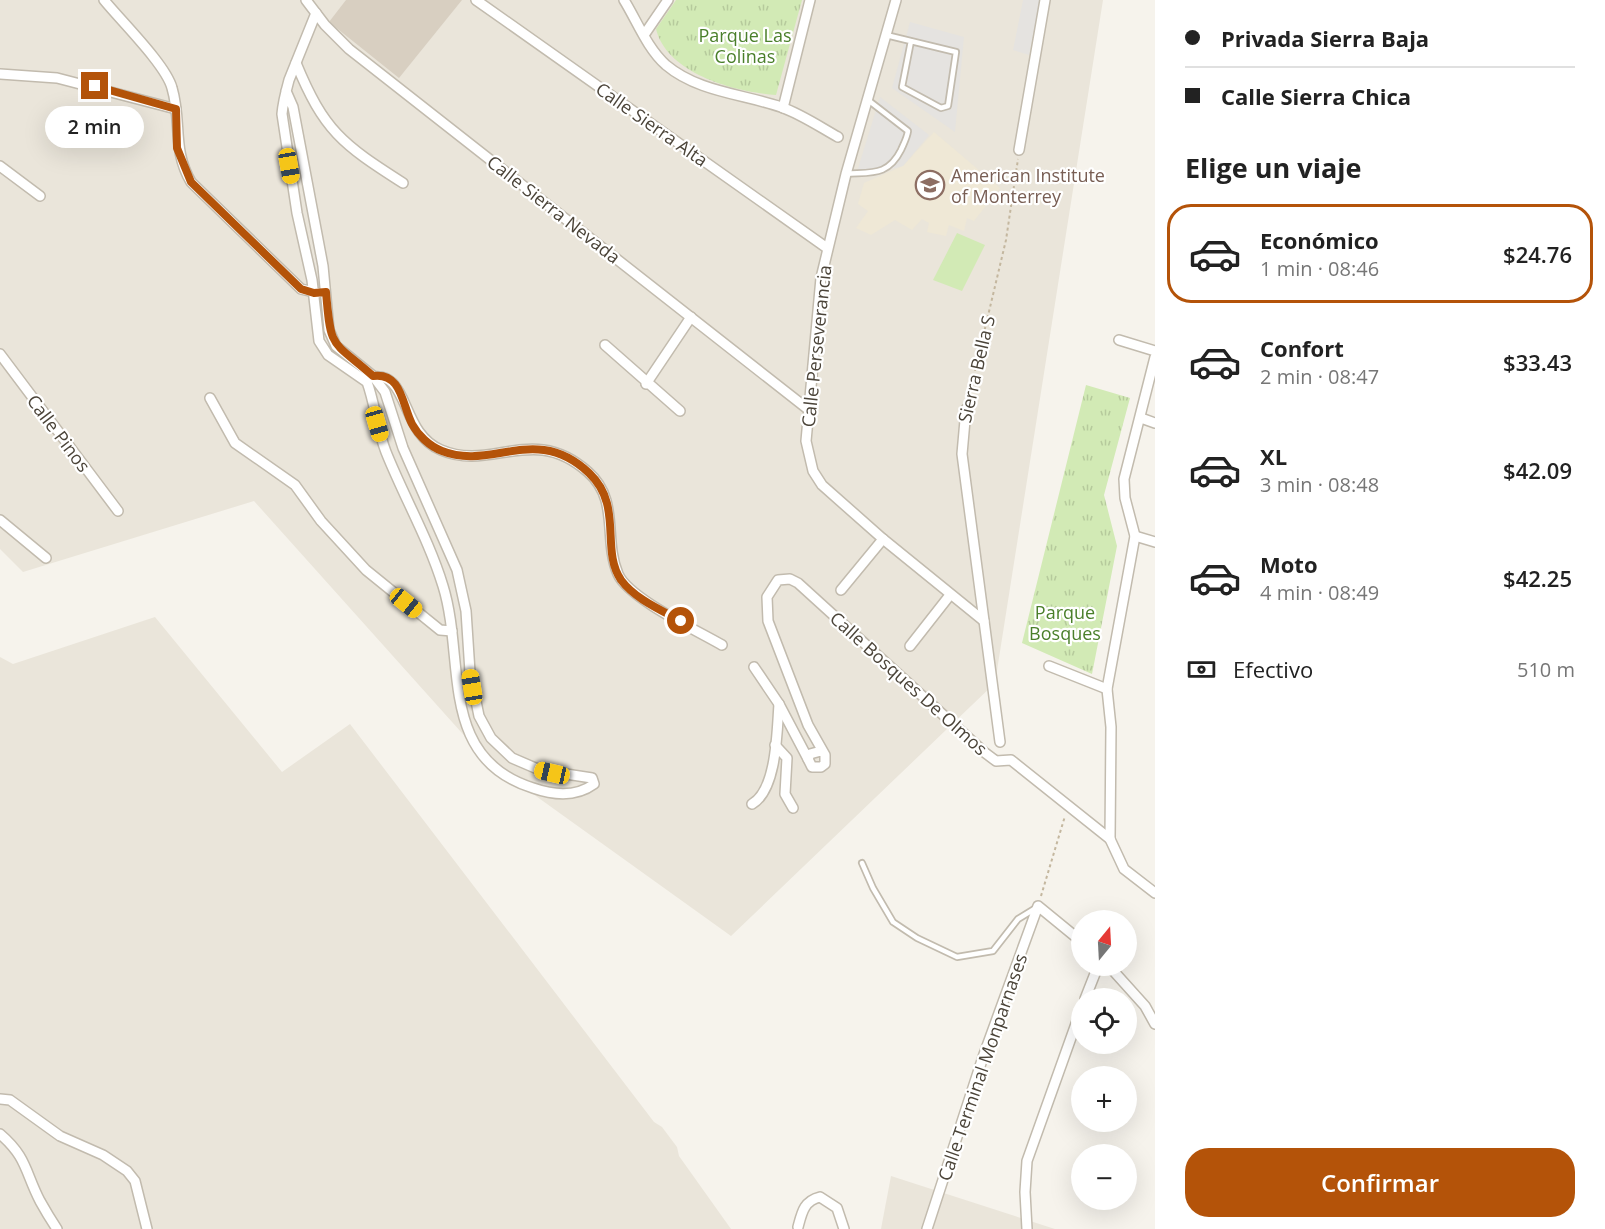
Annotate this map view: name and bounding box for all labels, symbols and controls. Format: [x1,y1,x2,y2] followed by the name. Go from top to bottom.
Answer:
[699,23,792,68] park label: Parque Las Colinas
[1221,23,1429,53] text: Privada Sierra Baja
[81,72,108,99] route end
[591,76,713,172] street label: Calle Sierra Alta
[1221,81,1411,111] text: Calle Sierra Chica
[46,107,144,149] callout: 2 min
[68,113,122,140] text: 2 min
[277,147,301,185] car
[482,149,626,269] street label: Calle Sierra Nevada
[1185,149,1361,186] text: Elige un viaje
[951,163,1105,208] place label: American Institute of Monterrey
[914,169,946,201] school or university icon: American Institute of Monterrey
[1260,225,1379,255] text: Económico
[1188,227,1242,281] icon: car
[1503,239,1572,269] text: $24.76
[1260,255,1379,282] text: 1 min · 08:46
[796,264,836,428] street label: Calle Perseverancia
[952,313,1000,425] street label: Sierra Bella S
[1260,333,1344,363] text: Confort
[1188,335,1242,389] icon: car
[1503,347,1572,377] text: $33.43
[1260,363,1379,390] text: 2 min · 08:47
[22,389,96,477] street label: Calle Pinos
[363,404,391,444] car
[1260,441,1287,471] text: XL
[1188,443,1242,497] icon: car
[1503,455,1572,485] text: $42.09
[1260,471,1379,498] text: 3 min · 08:48
[1260,549,1318,579] text: Moto
[1188,551,1242,605] icon: car
[1503,563,1572,593] text: $42.25
[1260,579,1379,606] text: 4 min · 08:49
[386,585,426,621] car
[1029,600,1101,645] park label: Parque Bosques
[825,606,993,760] street label: Calle Bosques De Olmos
[667,607,694,634] route start
[1185,653,1218,686] icon: cash
[1233,654,1313,684] text: Efectivo
[1517,656,1575,683] text: 510 m
[460,668,484,706] car
[532,760,572,786] car
[1071,910,1137,976] north arrow
[1071,910,1137,1210] map controls
[932,950,1032,1184] street label: Calle Terminal Monparnases
[1071,988,1137,1054] button: locate
[1071,1066,1137,1132] button: +
[1071,1144,1137,1210] button: −
[1185,1148,1575,1217] button: Confirmar

